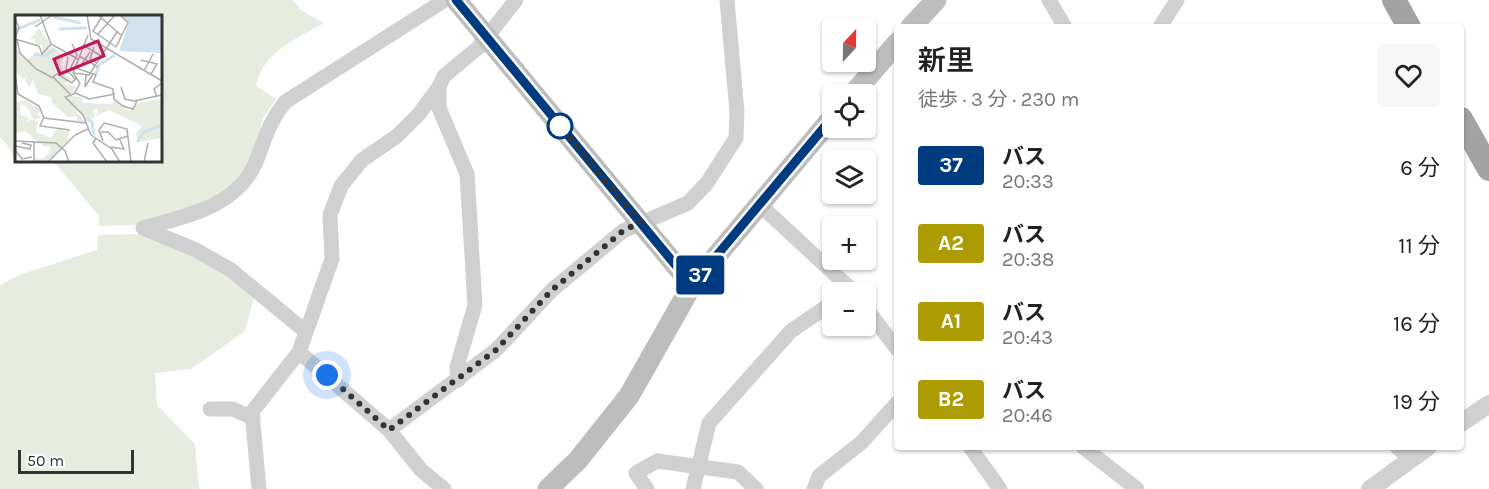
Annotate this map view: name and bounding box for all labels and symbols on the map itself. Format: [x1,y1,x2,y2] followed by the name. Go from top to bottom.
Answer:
[15,15,162,162] inset map
[822,18,876,72] north arrow
[547,113,573,139] unlabelled marker
[673,256,727,294] line badge: 37
[312,360,342,390] your location
[18,447,134,474] scale bar

